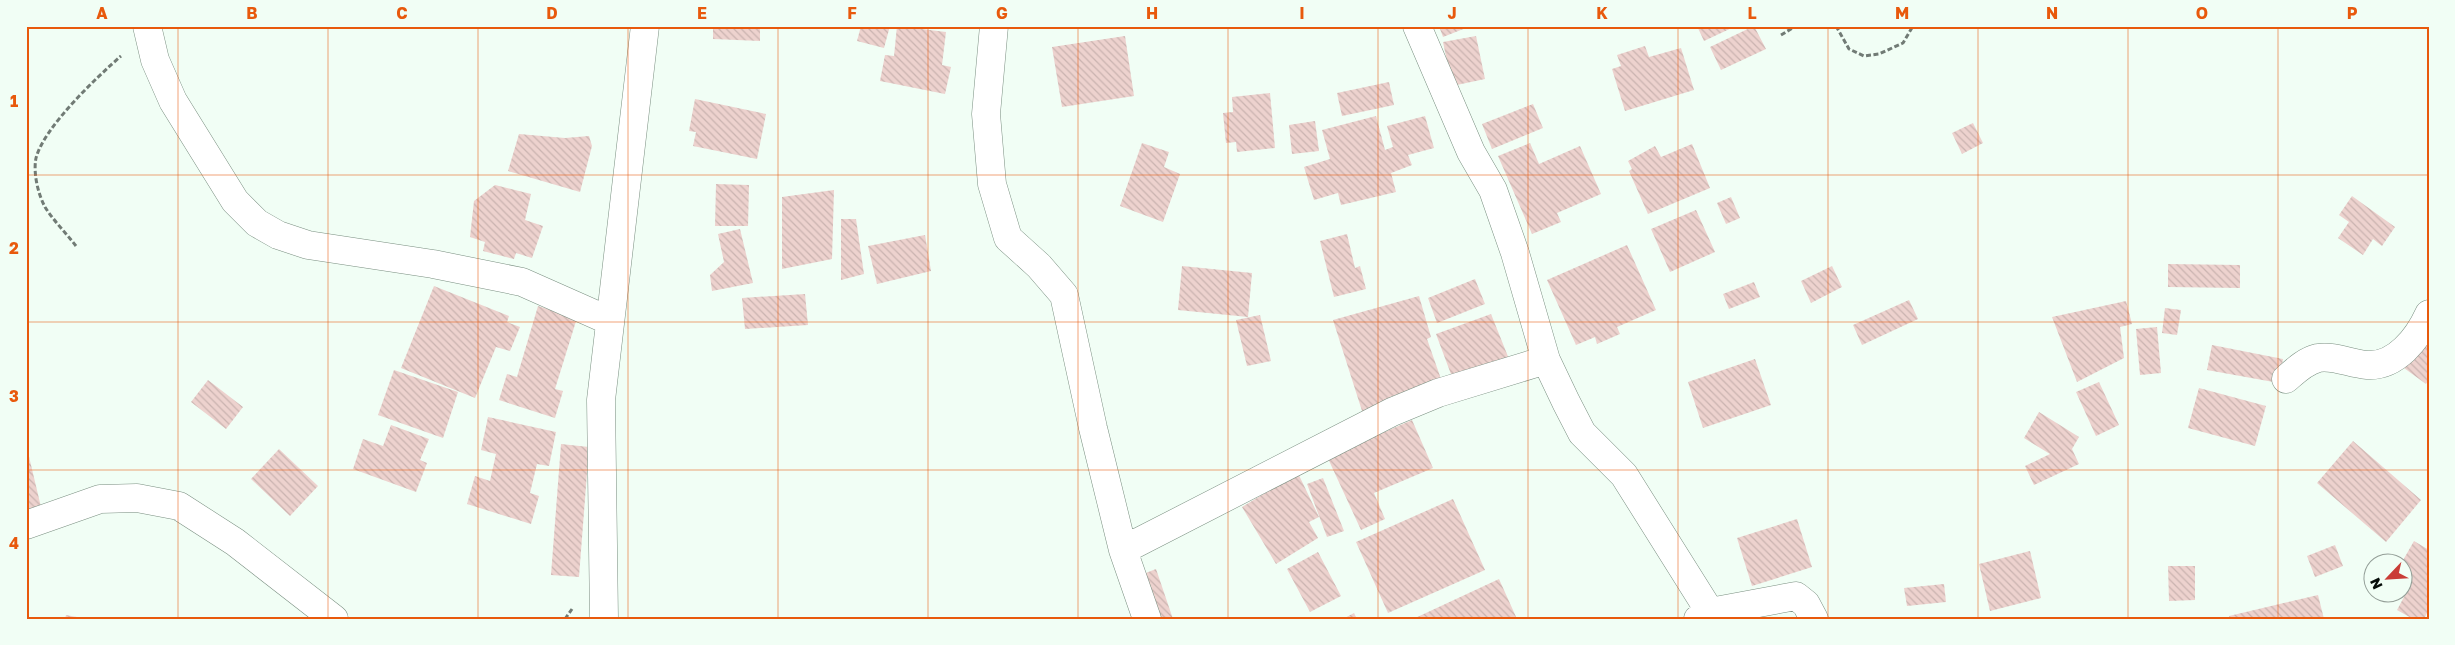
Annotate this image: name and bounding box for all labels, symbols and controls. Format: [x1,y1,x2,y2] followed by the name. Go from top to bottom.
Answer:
[96,3,108,23] text: A
[246,3,258,23] text: B
[396,3,408,23] text: C
[546,3,558,23] text: D
[697,3,707,23] text: E
[847,3,857,23] text: F
[996,3,1008,23] text: G
[1146,3,1158,23] text: H
[1299,3,1305,23] text: I
[1447,3,1457,23] text: J
[1596,3,1608,23] text: K
[1747,3,1757,23] text: L
[1895,3,1909,23] text: M
[2046,3,2058,23] text: N
[2196,3,2208,23] text: O
[2347,3,2358,23] text: P
[10,91,18,111] text: 1
[9,238,19,258] text: 2
[9,386,19,406] text: 3
[9,533,19,553] text: 4
[2362,552,2412,602] north arrow
[2366,575,2386,592] text: N

